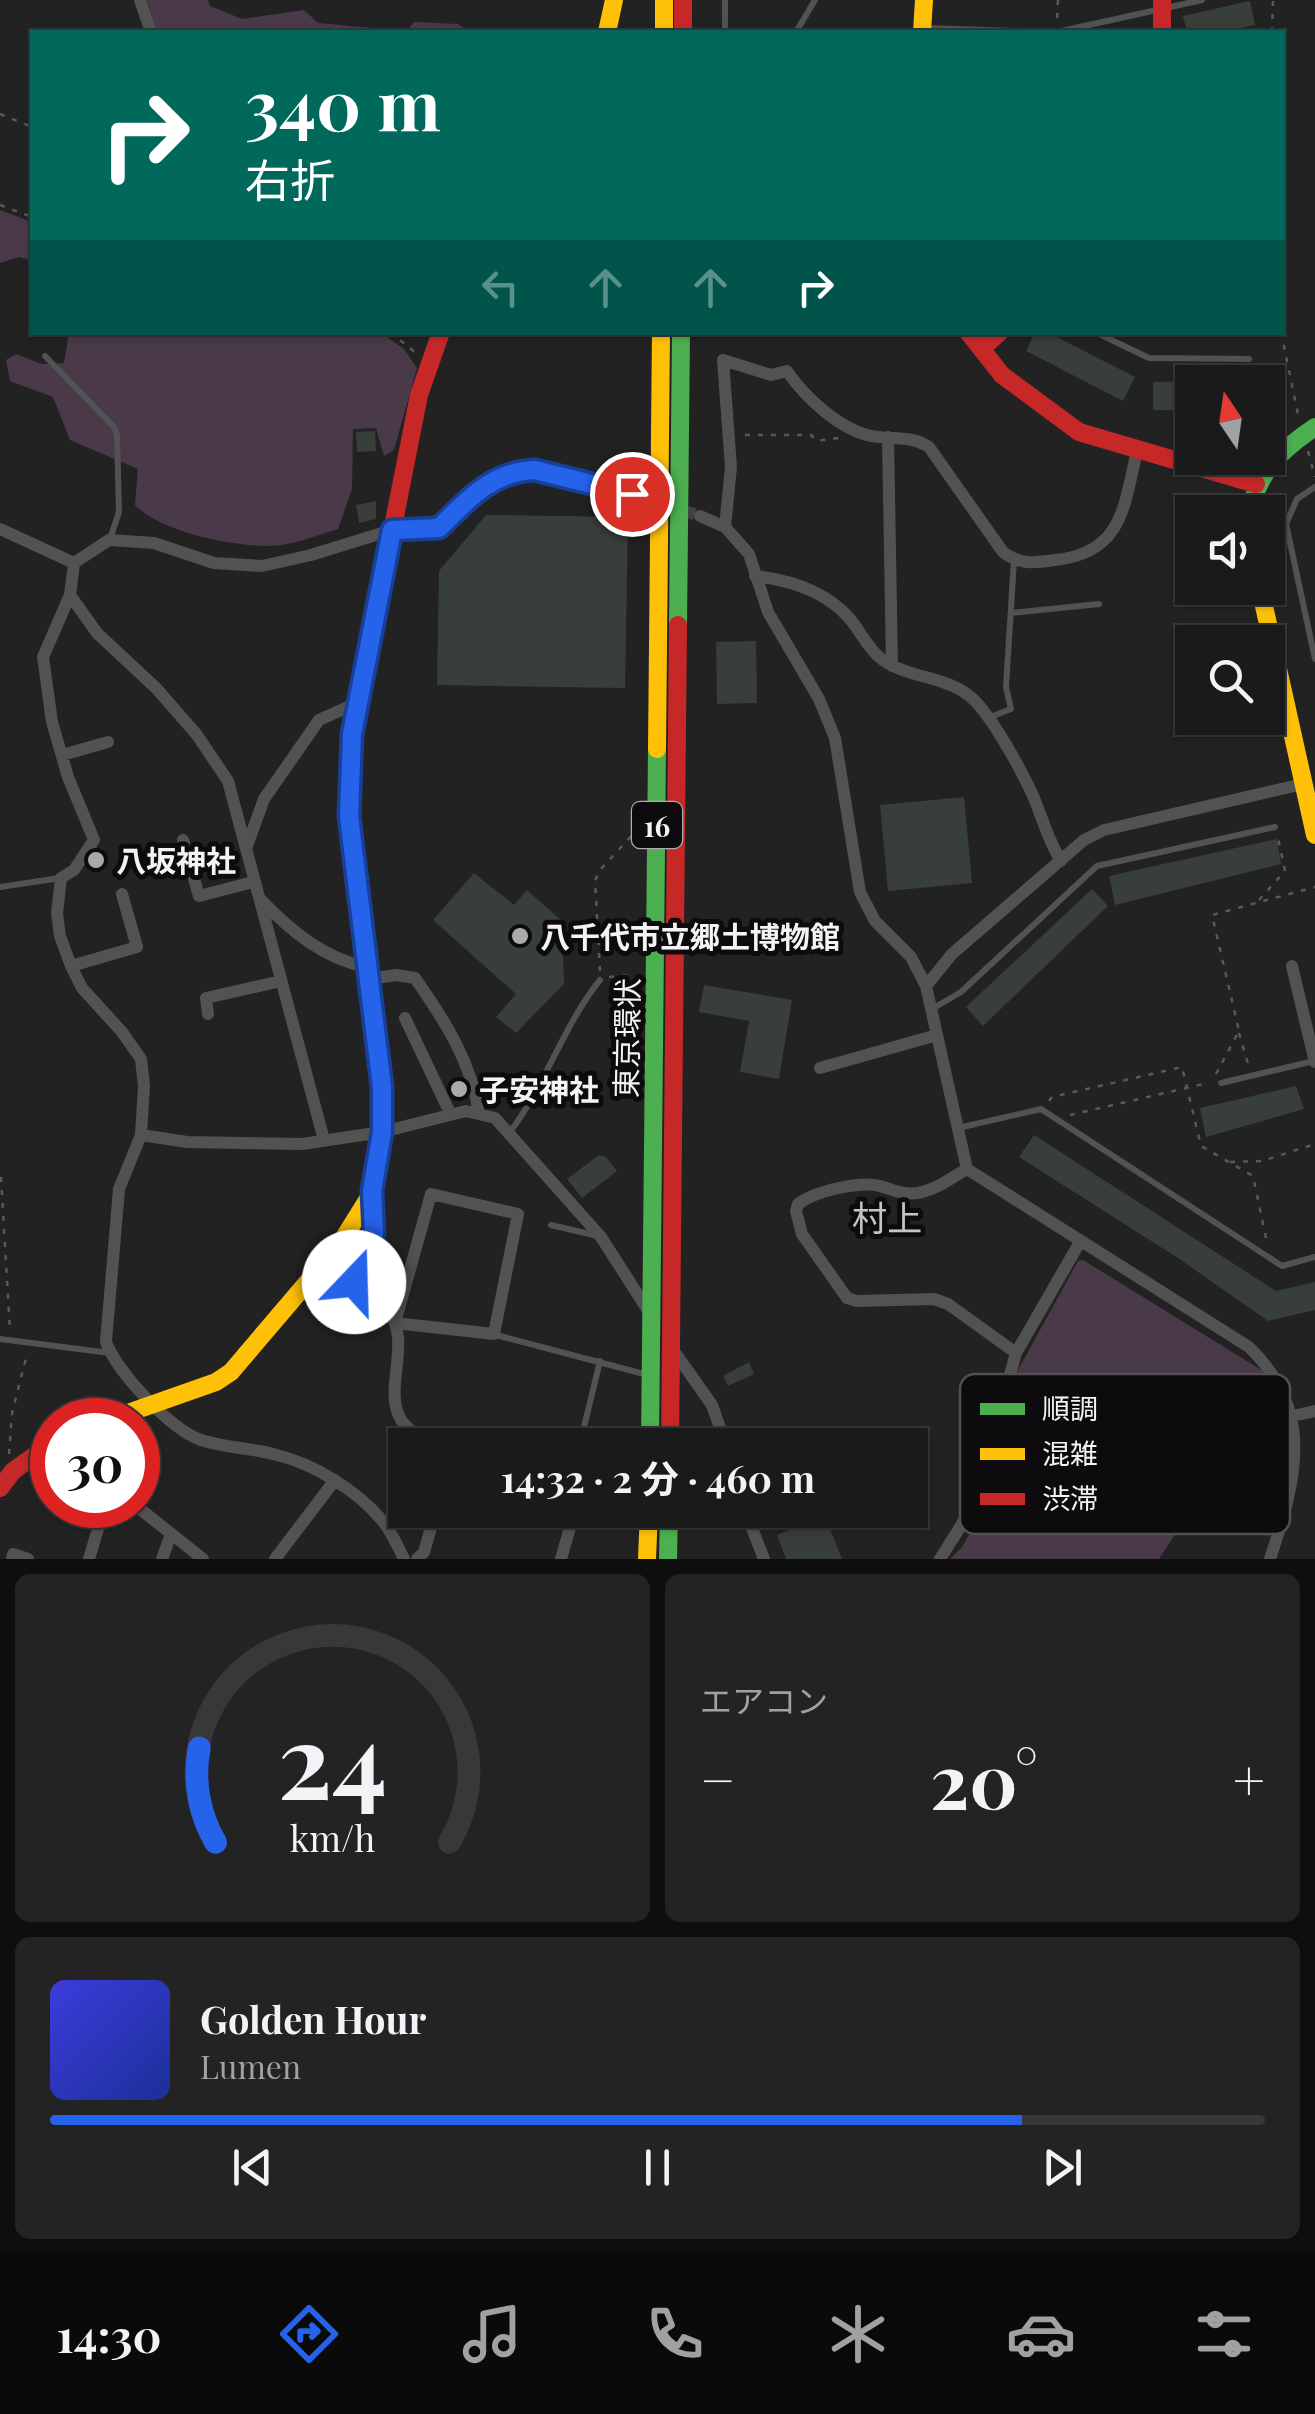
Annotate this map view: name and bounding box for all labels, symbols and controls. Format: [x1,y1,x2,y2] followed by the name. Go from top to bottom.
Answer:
[245,55,441,149] text: 340 m
[80,70,210,200] icon: right
[245,148,335,208] text: 右折
[473,260,528,315] icon: left
[578,260,633,315] icon: ahead
[683,260,738,315] icon: ahead
[788,260,843,315] icon: right
[1175,365,1285,475] north arrow
[1175,365,1285,735] map controls
[590,452,675,537] pin
[605,467,660,522] icon: arrive
[1175,495,1285,605] button: sound
[1175,625,1285,735] button: search
[632,802,682,848] road number: 16
[116,840,236,880] place label: 八坂神社
[85,849,107,871] marker: 八坂神社
[540,916,840,956] place label: 八千代市立郷土博物館
[509,925,531,947] marker: 八千代市立郷土博物館
[605,978,647,1098] street label: 東京環状
[479,1069,599,1109] place label: 子安神社
[448,1078,470,1100] marker: 子安神社
[852,1193,922,1240] district label: 村上
[302,1230,406,1334] position arrow
[960,1374,1290,1534] legend
[1042,1389,1098,1426] text: 順調
[30,1398,160,1528] speed limit sign: 30
[1042,1434,1098,1471] text: 混雑
[501,1452,815,1503] text: 14:32 · 2 分 · 460 m
[1042,1479,1098,1516] text: 渋滞
[700,1678,828,1721] text: エアコン
[278,1687,387,1826] text: 24
[930,1728,1038,1828] text: 20°
[700,1741,736,1815] text: −
[1233,1741,1265,1815] text: +
[290,1813,375,1861] text: km/h
[200,1993,426,2044] text: Golden Hour
[200,2044,301,2087] text: Lumen
[225,2140,280,2195] icon: previous
[630,2140,685,2195] icon: pause
[1035,2140,1090,2195] icon: next
[274,2299,344,2369] icon: directions
[457,2299,527,2369] icon: music
[640,2299,710,2369] icon: phone
[823,2299,893,2369] icon: climate
[1006,2299,1076,2369] icon: car
[1189,2299,1259,2369] icon: filters
[56,2304,161,2364] text: 14:30

